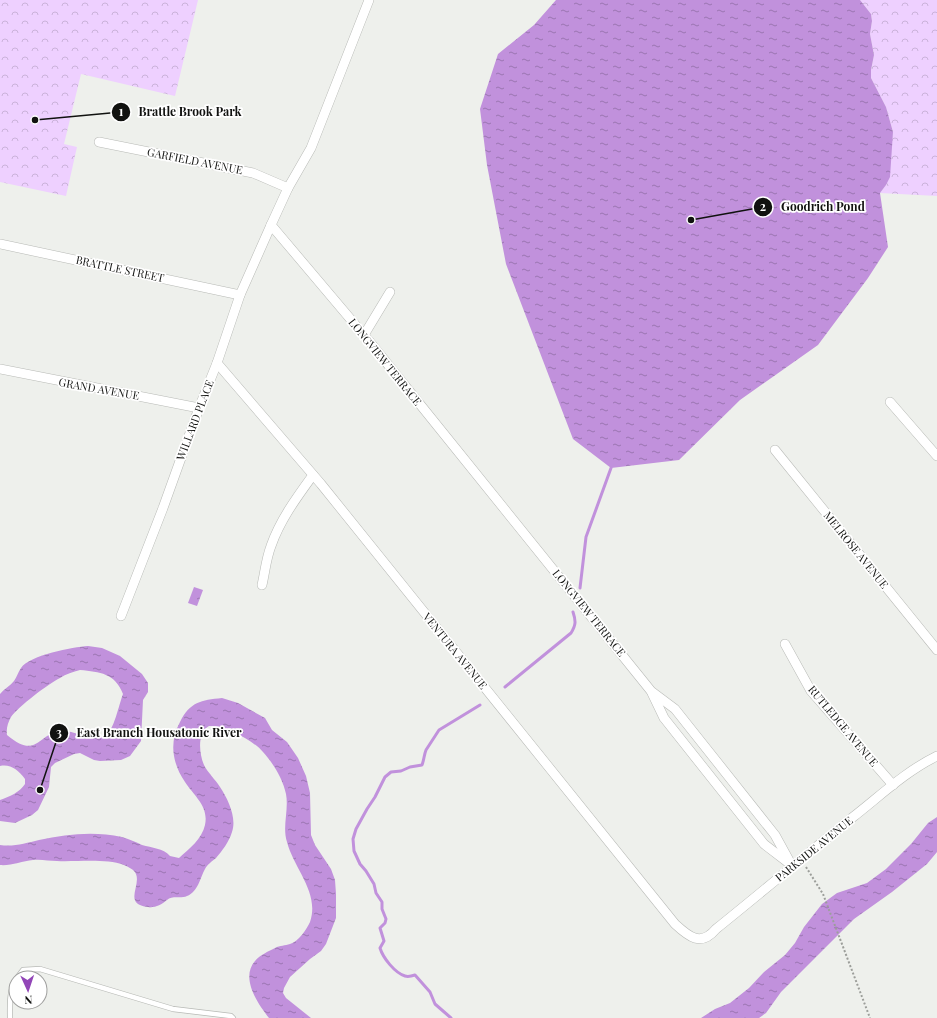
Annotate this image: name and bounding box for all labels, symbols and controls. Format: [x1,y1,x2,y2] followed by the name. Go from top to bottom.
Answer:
[111,100,250,124] callout: Brattle Brook Park
[119,103,124,119] text: 1
[138,103,243,119] text: Brattle Brook Park
[146,144,244,177] street label: GARFIELD AVENUE
[753,195,872,219] callout: Goodrich Pond
[760,198,766,214] text: 2
[781,198,865,214] text: Goodrich Pond
[75,252,166,285] street label: BRATTLE STREET
[345,315,425,409] street label: LONGVIEW TERRACE
[58,374,141,403] street label: GRAND AVENUE
[172,377,217,463] street label: WILLARD PLACE
[821,508,892,592] street label: MELROSE AVENUE
[549,566,629,660] street label: LONGVIEW TERRACE
[419,609,491,692] street label: VENTURA AVENUE
[805,682,882,770] street label: RUTLEDGE AVENUE
[49,721,250,745] callout: East Branch Housatonic River
[56,724,62,740] text: 3
[76,724,242,740] text: East Branch Housatonic River
[772,813,856,885] street label: PARKSIDE AVENUE
[8,970,48,1010] north arrow
[24,993,33,1008] text: N

